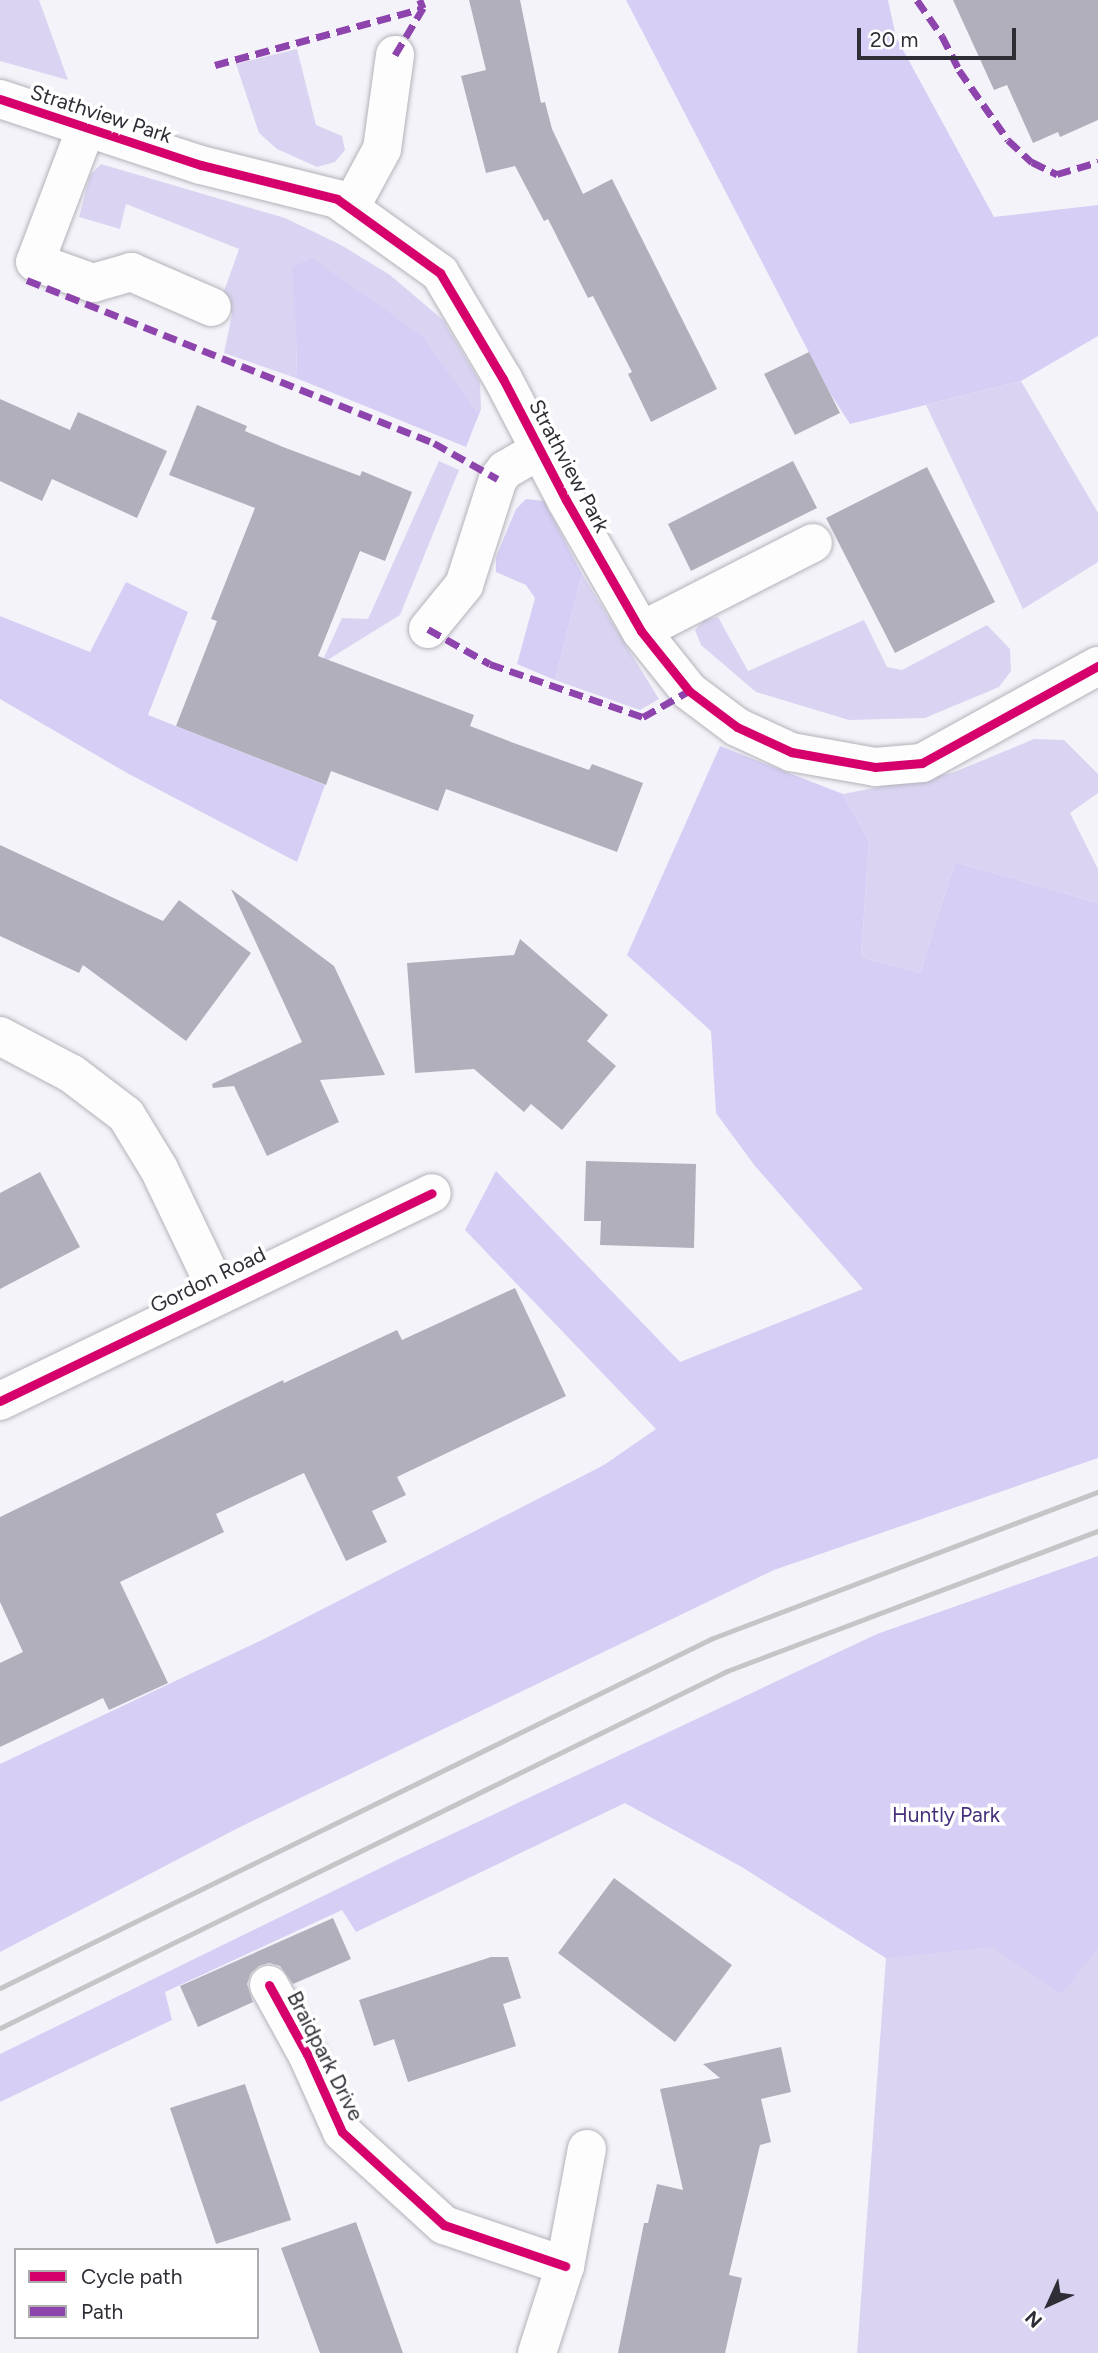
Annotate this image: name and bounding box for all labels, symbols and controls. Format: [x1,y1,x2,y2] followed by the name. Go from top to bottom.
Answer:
[860,14,1019,58] scale bar
[870,27,918,52] text: 20 m
[27,79,175,149] street label: Strathview Park
[523,395,615,537] street label: Strathview Park
[146,1241,270,1319] street label: Gordon Road
[892,1802,1000,1828] park label: Huntly Park
[282,1987,368,2125] street label: Braidpark Drive
[14,2248,259,2339] legend
[81,2264,182,2289] text: Cycle path
[1014,2269,1084,2339] north arrow
[81,2299,123,2324] text: Path
[1020,2306,1047,2333] text: N

